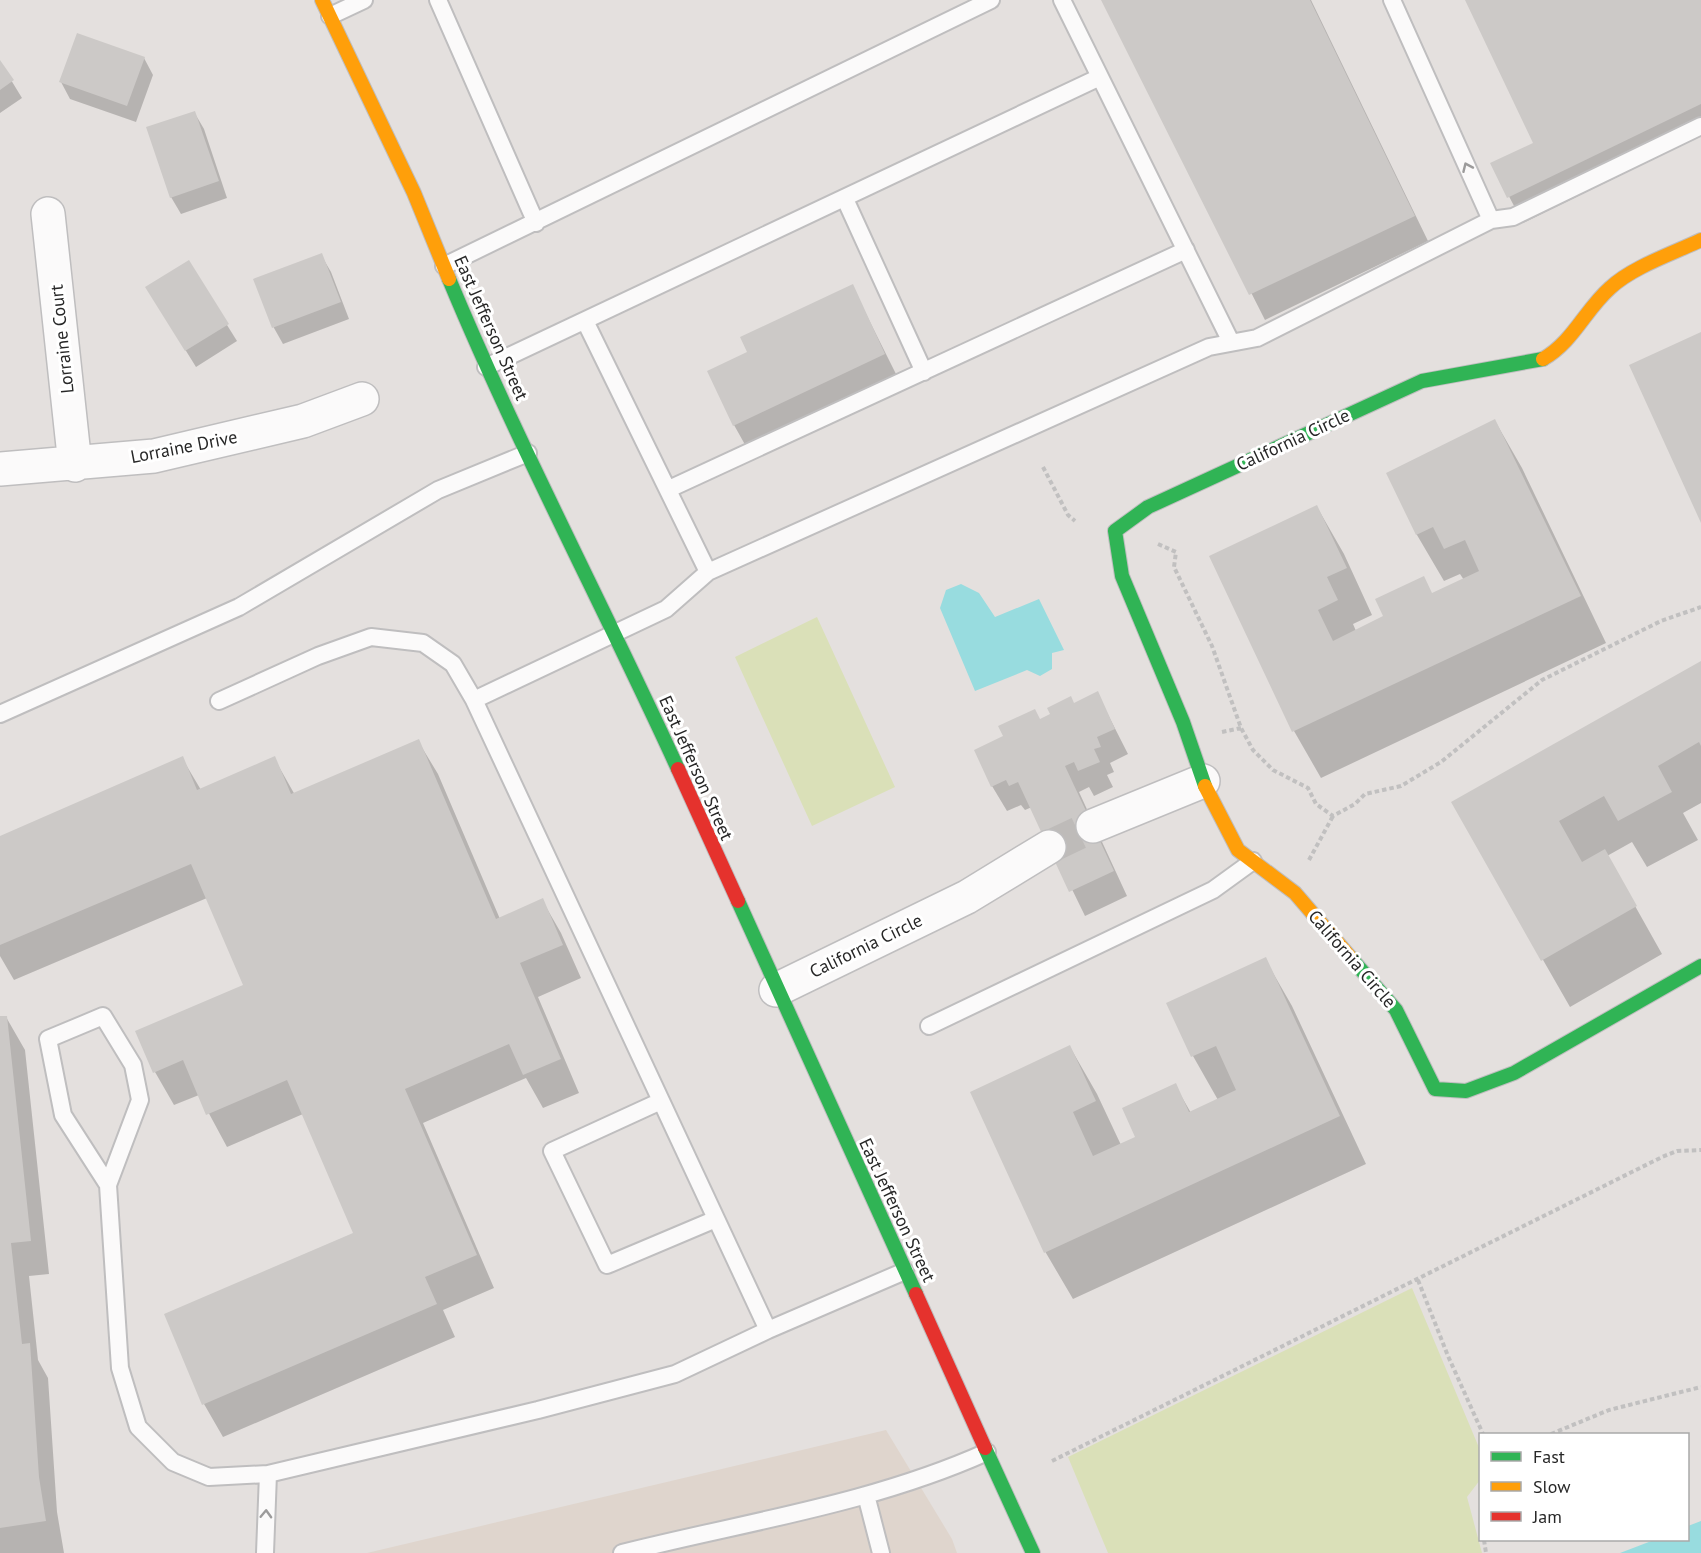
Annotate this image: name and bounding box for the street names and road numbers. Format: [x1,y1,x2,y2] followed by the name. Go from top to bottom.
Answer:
[449,252,534,404] street label: East Jefferson Street
[44,283,79,395] street label: Lorraine Court
[1232,403,1353,476] street label: California Circle
[129,425,239,468] street label: Lorraine Drive
[654,692,739,844] street label: East Jefferson Street
[1304,905,1401,1012] street label: California Circle
[806,908,926,983] street label: California Circle
[854,1134,941,1285] street label: East Jefferson Street

